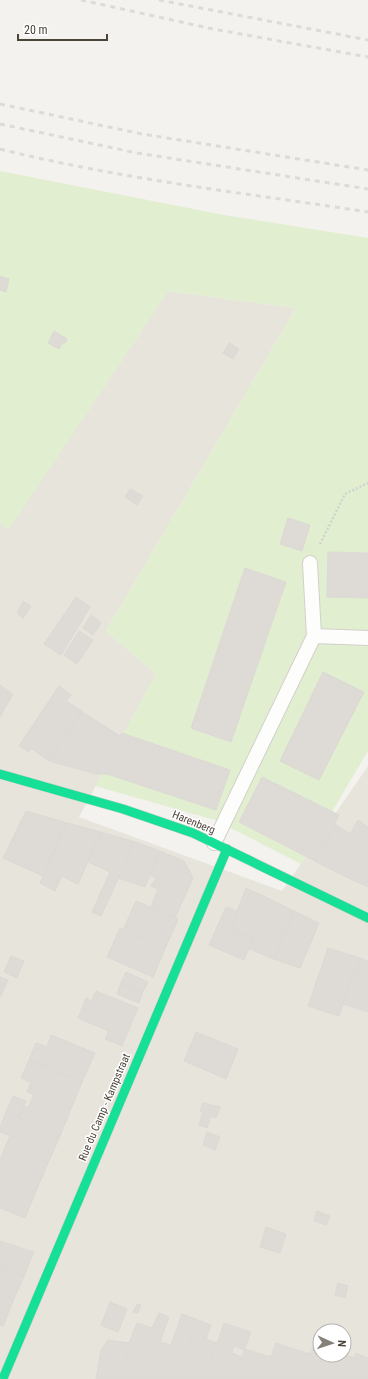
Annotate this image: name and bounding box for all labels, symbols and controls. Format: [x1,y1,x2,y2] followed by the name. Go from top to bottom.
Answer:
[18,16,107,42] scale bar
[24,23,48,37] text: 20 m
[170,808,217,837] street label: Harenberg
[76,1052,133,1163] street label: Rue du Camp - Kampstraat
[312,1323,352,1363] north arrow
[335,1340,348,1347] text: N

